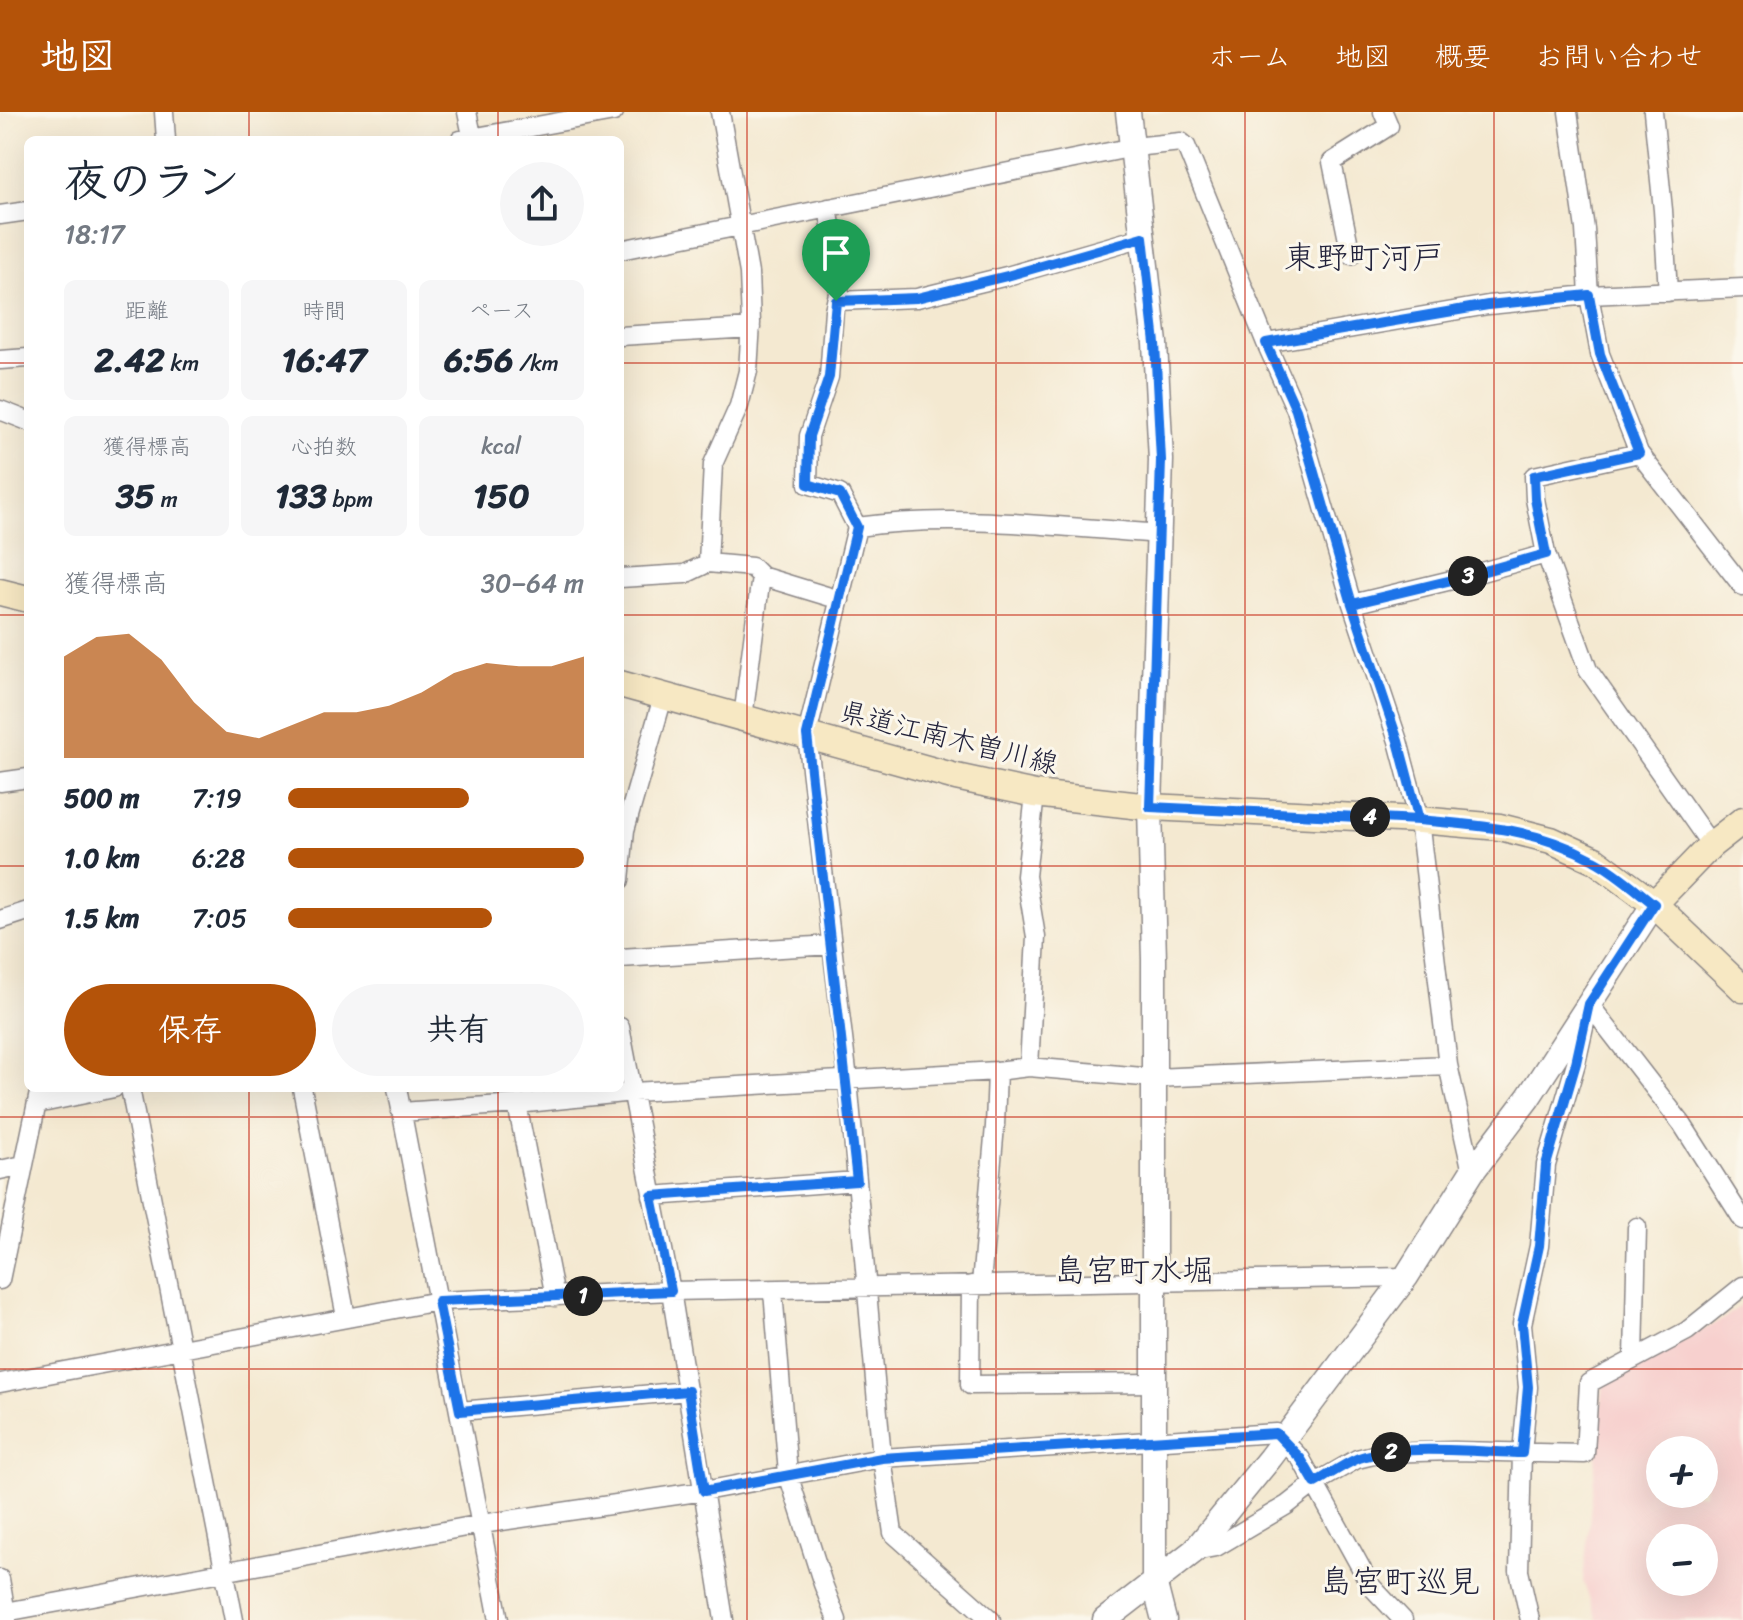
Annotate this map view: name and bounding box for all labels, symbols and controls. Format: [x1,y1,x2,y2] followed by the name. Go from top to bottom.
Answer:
[40,23,116,90] text: 地図
[1208,32,1291,81] text: ホーム
[1335,32,1391,81] text: 地図
[1435,32,1491,81] text: 概要
[1535,32,1703,81] text: お問い合わせ
[64,142,240,220] text: 夜のラン
[500,162,584,246] button: share
[64,211,125,257] text: 18:17
[802,219,870,301] pin
[1284,229,1444,286] district label: 東野町河戸
[814,231,858,275] icon: arrive
[125,291,169,330] text: 距離
[302,291,346,330] text: 時間
[469,291,534,330] text: ペース
[94,330,165,390] text: 2.42
[282,330,366,390] text: 16:47
[444,330,514,390] text: 6:56
[165,344,199,383] text: km
[514,344,559,383] text: /km
[103,427,191,466] text: 獲得標高
[291,427,357,466] text: 心拍数
[481,427,521,466] text: kcal
[116,466,155,526] text: 35
[275,466,327,526] text: 133
[473,466,530,526] text: 150
[155,480,178,519] text: m
[327,480,373,519] text: bpm
[1448,556,1488,596] pin: 3
[1462,556,1474,595] text: 3
[64,560,168,606] text: 獲得標高
[481,560,584,606] text: 30–64 m
[834,687,1063,788] street label: 県道江南木曽川線
[64,775,139,821] text: 500 m
[192,775,242,821] text: 7:19
[1350,797,1390,837] pin: 4
[1363,797,1377,836] text: 4
[64,835,140,881] text: 1.0 km
[192,835,245,881] text: 6:28
[64,895,139,941] text: 1.5 km
[192,895,247,941] text: 7:05
[64,984,316,1076] button: 保存
[332,984,584,1076] button: 共有
[1054,1242,1214,1299] district label: 島宮町水堀
[563,1276,603,1316] pin: 1
[578,1276,588,1315] text: 1
[1371,1432,1411,1472] pin: 2
[1385,1432,1397,1471] text: 2
[1646,1436,1718,1596] map controls
[1646,1436,1718,1508] button: +
[1646,1524,1718,1596] button: −
[1320,1553,1480,1610] district label: 島宮町巡見

